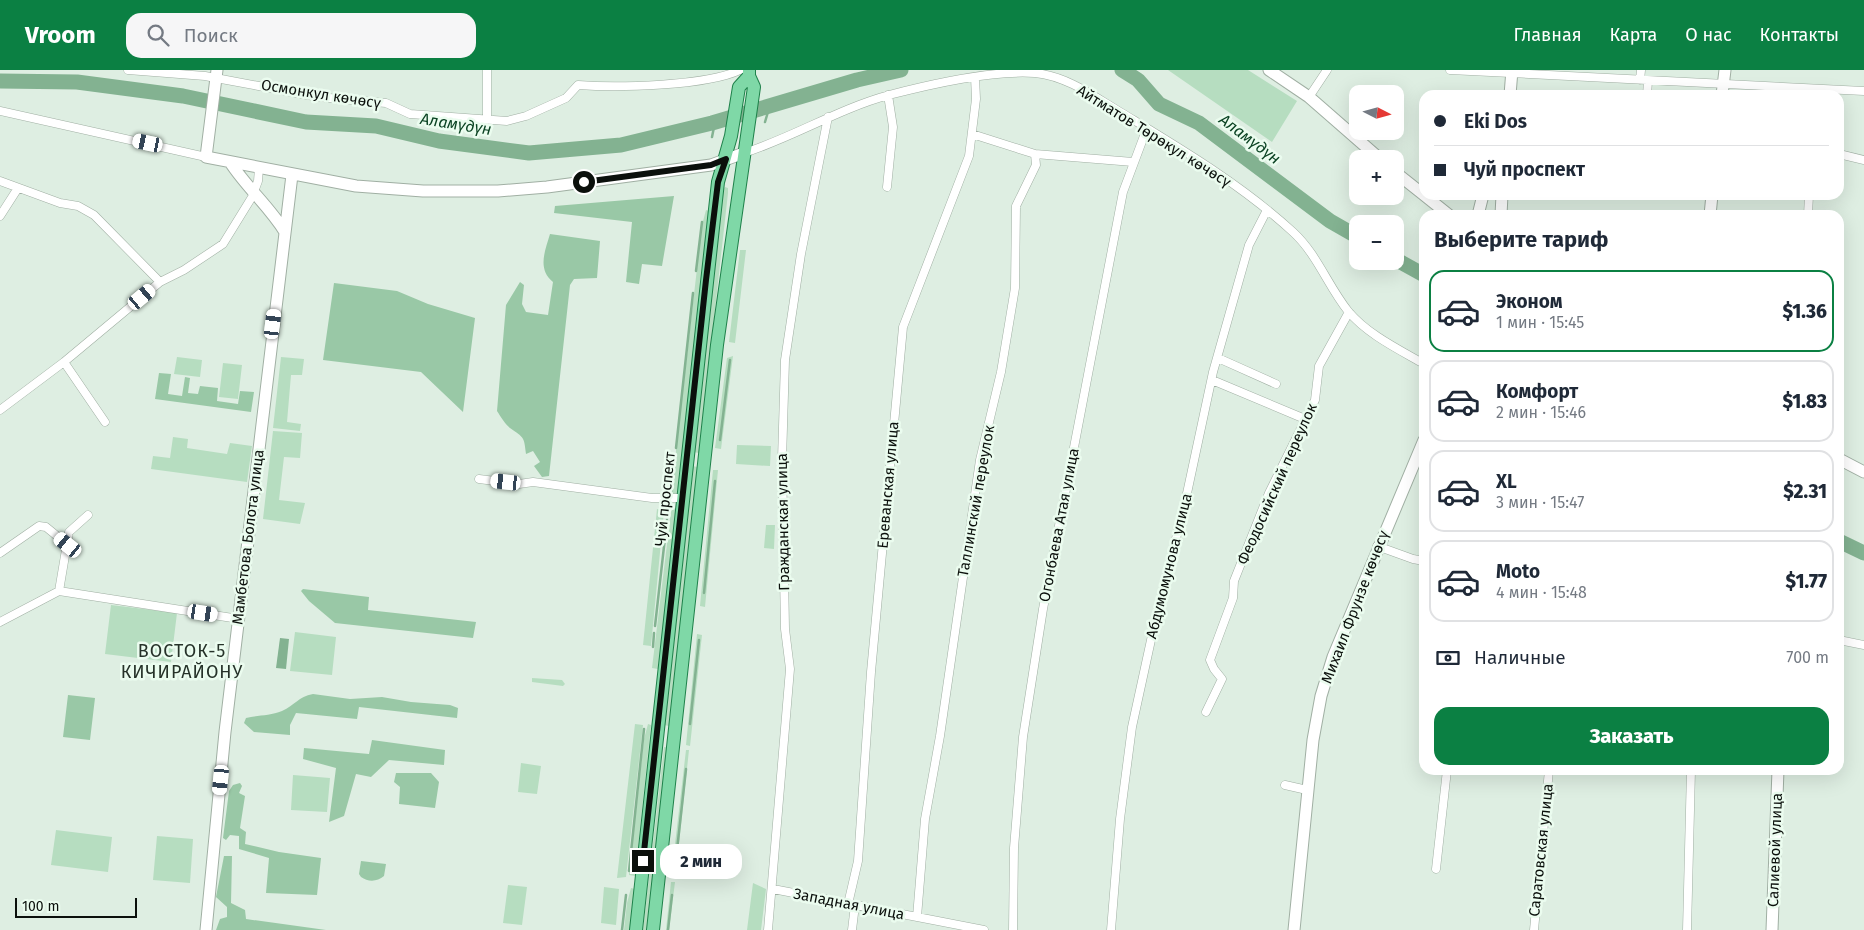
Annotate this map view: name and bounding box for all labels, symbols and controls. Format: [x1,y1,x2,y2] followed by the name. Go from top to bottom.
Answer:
[126,13,476,58] search box
[25,21,96,49] text: Vroom
[144,21,172,49] icon: search
[184,24,238,47] text: Поиск
[1514,24,1582,46] text: Главная
[1610,24,1657,46] text: Карта
[1685,24,1732,46] text: О нас
[1760,24,1839,46] text: Контакты
[260,76,383,112] street label: Осмонкул көчөсү
[1074,81,1235,191] street label: Айтматов Төрөкул көчөсү
[1349,85,1404,140] north arrow
[1349,85,1404,270] map controls
[418,109,493,139] water label: Аламүдүн
[1215,109,1284,168] water label: Аламүдүн
[1464,110,1527,133] text: Eki Dos
[131,133,164,153] car
[1349,150,1404,205] button: +
[1464,158,1585,181] text: Чуй проспект
[573,171,595,193] route start
[1349,215,1404,270] button: −
[1434,226,1609,253] text: Выберите тариф
[125,282,158,312] car
[1436,289,1481,334] icon: car
[1496,290,1563,313] text: Эконом
[1782,300,1827,323] text: $1.36
[263,308,282,340] car
[1496,313,1584,332] text: 1 мин · 15:45
[1436,379,1481,424] icon: car
[1496,380,1578,403] text: Комфорт
[1782,390,1827,413] text: $1.83
[1233,400,1321,567] street label: Феодосийский переулок
[1496,403,1586,422] text: 2 мин · 15:46
[873,421,903,549] street label: Ереванская улица
[954,424,998,578] street label: Таллинский переулок
[1035,447,1083,603] street label: Огонбаева Атая улица
[228,448,268,626] street label: Мамбетова Болота улица
[651,451,679,547] street label: Чуй проспект
[773,453,793,591] street label: Гражданская улица
[1436,469,1481,514] icon: car
[1496,470,1517,493] text: XL
[490,473,521,491] car
[1783,480,1827,503] text: $2.31
[1142,492,1196,640] street label: Абдумомунова улица
[1496,493,1584,512] text: 3 мин · 15:47
[1317,527,1393,686] street label: Михаил Фрунзе көчөсү
[51,530,84,560] car
[1436,559,1481,604] icon: car
[1496,560,1540,583] text: Moto
[1786,570,1827,593] text: $1.77
[1496,583,1587,602] text: 4 мин · 15:48
[187,603,218,623] car
[121,640,243,683] district label: ВОСТОК-5 КИЧИРАЙОНУ
[1434,644,1462,672] icon: cash
[1474,646,1566,669] text: Наличные
[1786,648,1829,667] text: 700 m
[1434,707,1829,765] button: Заказать
[211,764,230,796] car
[1525,783,1557,917] street label: Саратовская улица
[1764,793,1786,907] street label: Салиевой улица
[660,844,743,878] callout: 2 мин
[632,850,654,872] route end
[680,852,722,871] text: 2 мин
[792,884,906,924] street label: Западная улица
[15,895,138,918] scale bar
[22,898,59,915] text: 100 m

